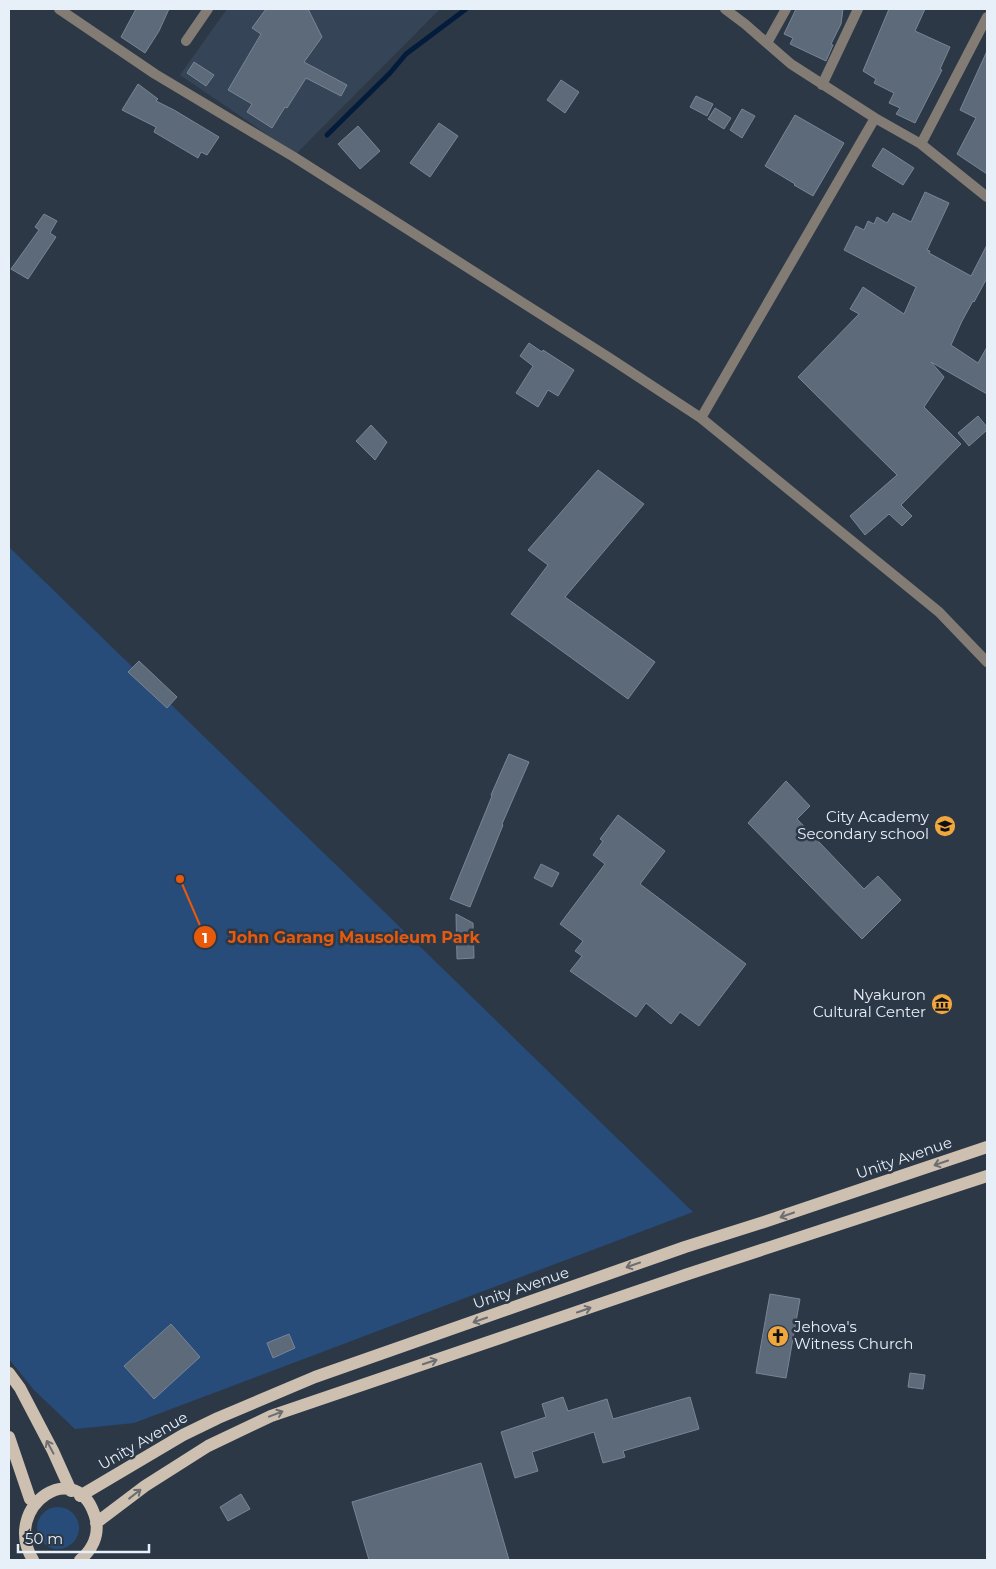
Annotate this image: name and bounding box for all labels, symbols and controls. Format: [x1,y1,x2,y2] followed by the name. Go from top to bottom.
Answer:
[797,807,930,843] place label: City Academy Secondary school
[933,814,957,838] school or university icon: City Academy Secondary school
[193,922,490,953] callout: John Garang Mausoleum Park
[202,928,208,947] text: 1
[227,928,481,947] text: John Garang Mausoleum Park
[813,985,926,1021] place label: Nyakuron Cultural Center
[930,992,954,1016] museum icon: Nyakuron Cultural Center
[853,1132,954,1183] street label: Unity Avenue
[933,1158,949,1168] one-way arrow
[780,1211,795,1220] one-way arrow
[625,1261,641,1271] one-way arrow
[470,1262,571,1313] street label: Unity Avenue
[576,1305,591,1314] one-way arrow
[472,1316,488,1325] one-way arrow
[793,1317,913,1353] place label: Jehova's Witness Church
[766,1324,790,1348] church icon: Jehova's Witness Church
[422,1357,438,1366] one-way arrow
[95,1407,191,1474] street label: Unity Avenue
[268,1409,284,1418] one-way arrow
[45,1440,54,1455] one-way arrow
[128,1488,141,1499] one-way arrow
[18,1522,149,1554] scale bar
[25,1529,63,1548] text: 50 m

